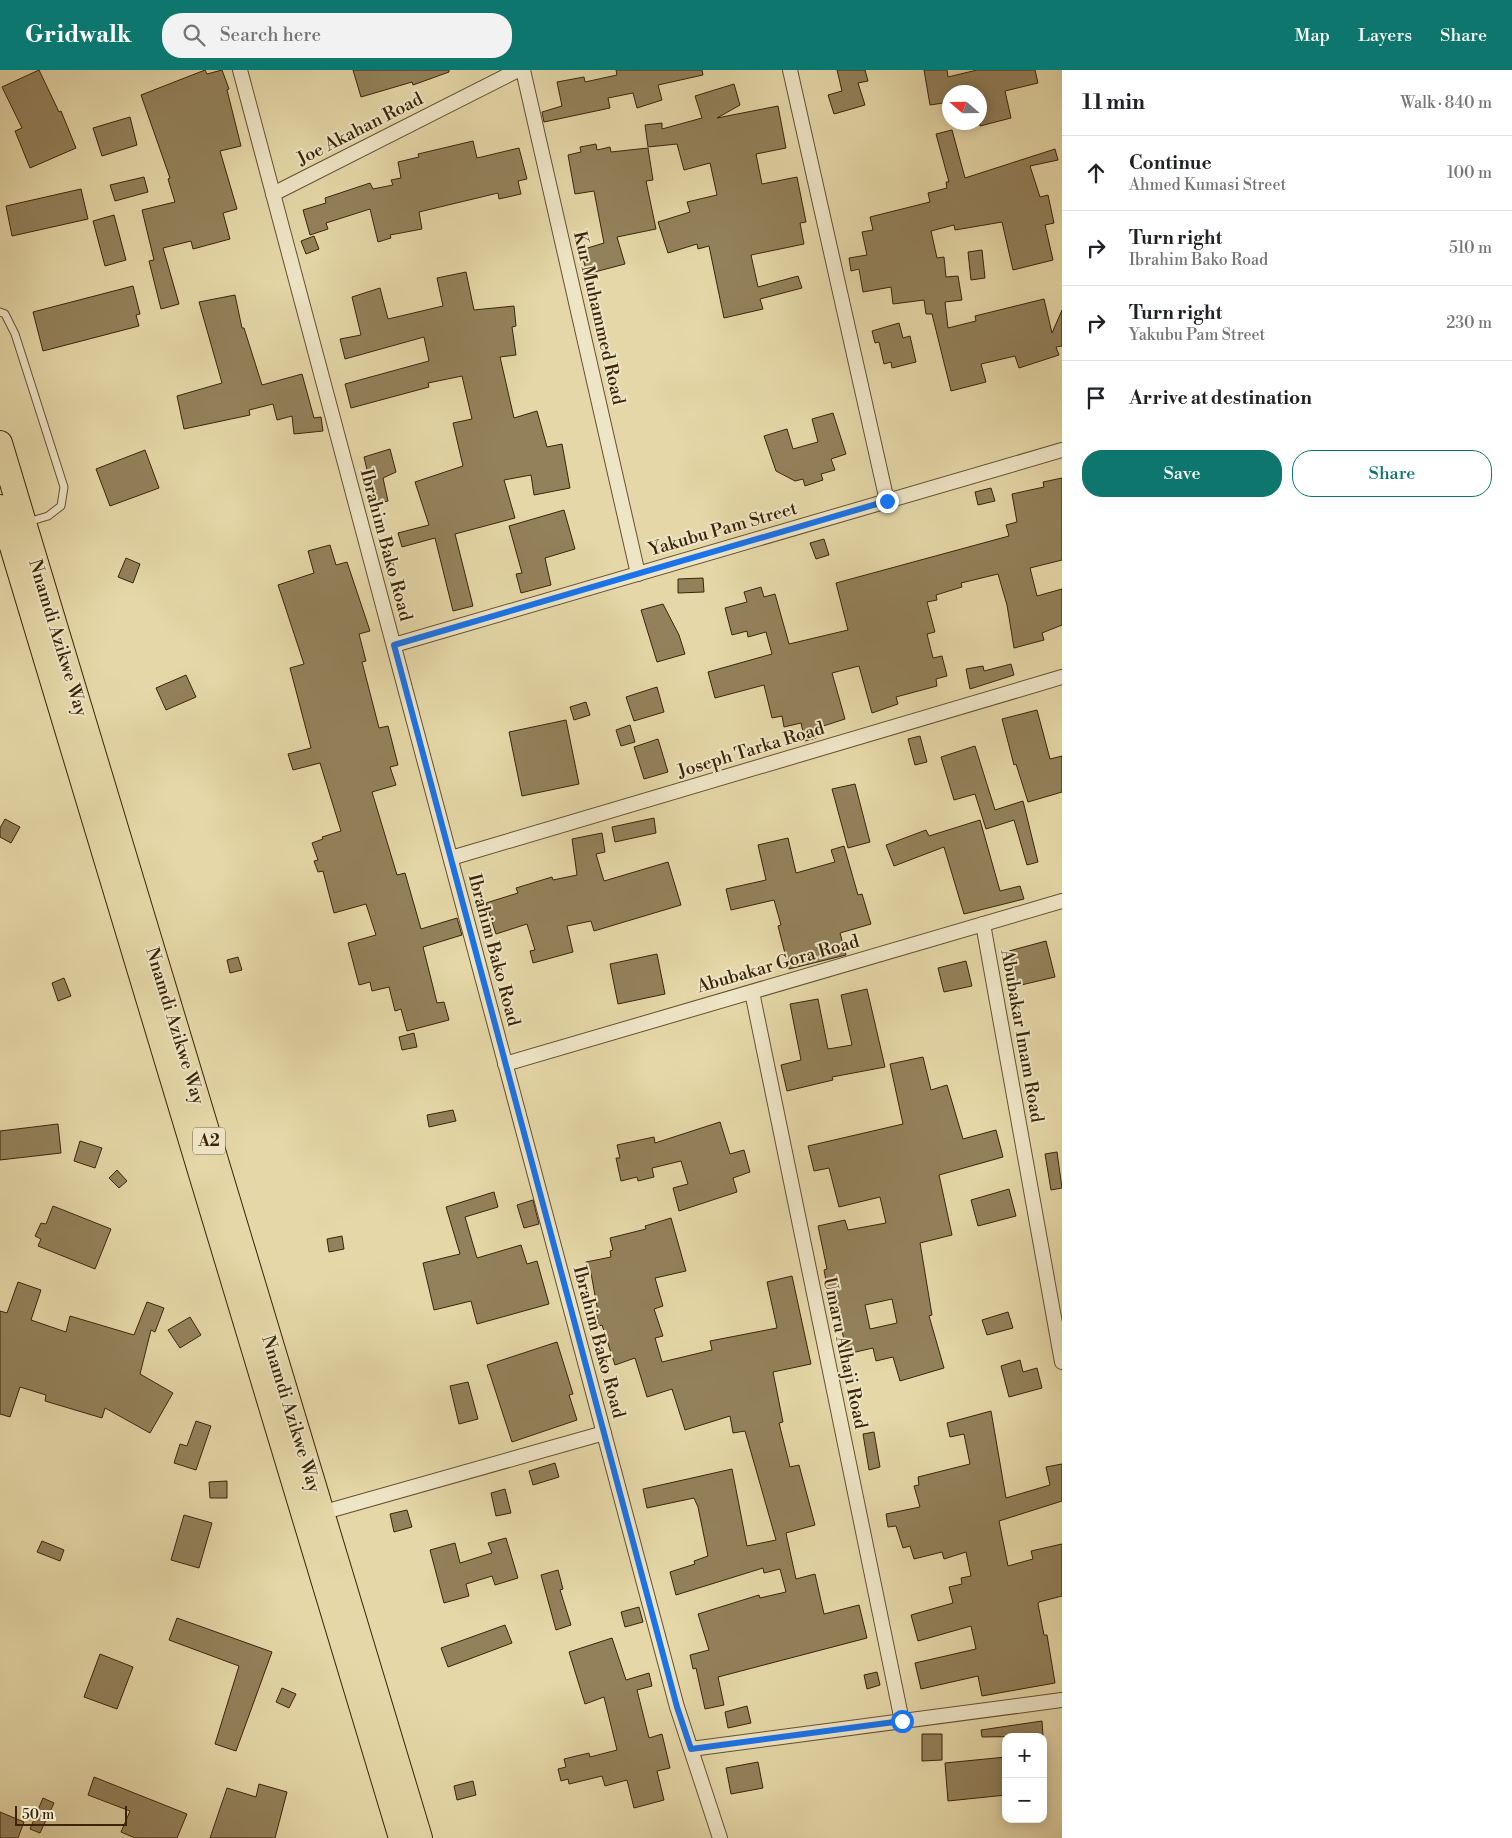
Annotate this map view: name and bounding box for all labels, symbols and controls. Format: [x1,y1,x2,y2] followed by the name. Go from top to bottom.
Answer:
[162,13,512,58] search box
[25,20,132,50] text: Gridwalk
[180,21,208,49] icon: search
[220,23,321,47] text: Search here
[1295,24,1330,47] text: Map
[1358,24,1412,47] text: Layers
[1440,24,1487,47] text: Share
[942,85,987,130] north arrow
[292,87,427,171] street label: Joe Akahan Road
[1082,90,1145,116] text: 11 min
[1401,93,1492,113] text: Walk · 840 m
[1129,151,1212,175] text: Continue
[1082,159,1110,187] icon: ahead
[1447,163,1492,183] text: 100 m
[1129,175,1286,195] text: Ahmed Kumasi Street
[1129,226,1222,250] text: Turn right
[568,229,630,408] street label: Kur Muhammed Road
[1082,234,1110,262] icon: right
[1449,238,1492,258] text: 510 m
[1129,250,1268,270] text: Ibrahim Bako Road
[1129,301,1222,325] text: Turn right
[1082,309,1110,337] icon: right
[1446,313,1492,333] text: 230 m
[1129,325,1265,345] text: Yakubu Pam Street
[1082,384,1110,412] icon: arrive
[1129,386,1312,410] text: Arrive at destination
[1082,450,1282,497] button: Save
[1292,450,1492,497] button: Share
[355,466,418,624] street label: Ibrahim Bako Road
[876,490,899,513] route end
[645,497,800,561] street label: Yakubu Pam Street
[23,557,93,720] street label: Nnamdi Azikwe Way
[674,716,828,784] street label: Joseph Tarka Road
[463,871,526,1029] street label: Ibrahim Bako Road
[693,930,863,999] street label: Abubakar Gora Road
[140,945,210,1108] street label: Nnamdi Azikwe Way
[995,947,1049,1125] street label: Abubakar Imam Road
[193,1128,225,1154] road number: A2
[568,1263,631,1421] street label: Ibrahim Bako Road
[818,1275,872,1432] street label: Umaru Alhaji Road
[256,1333,326,1496] street label: Nnamdi Azikwe Way
[891,1710,914,1733] route start
[1002,1733,1047,1823] map controls
[1002,1733,1047,1778] button: +
[1002,1778,1047,1823] button: −
[15,1803,128,1826] scale bar
[22,1806,54,1824] text: 50 m

